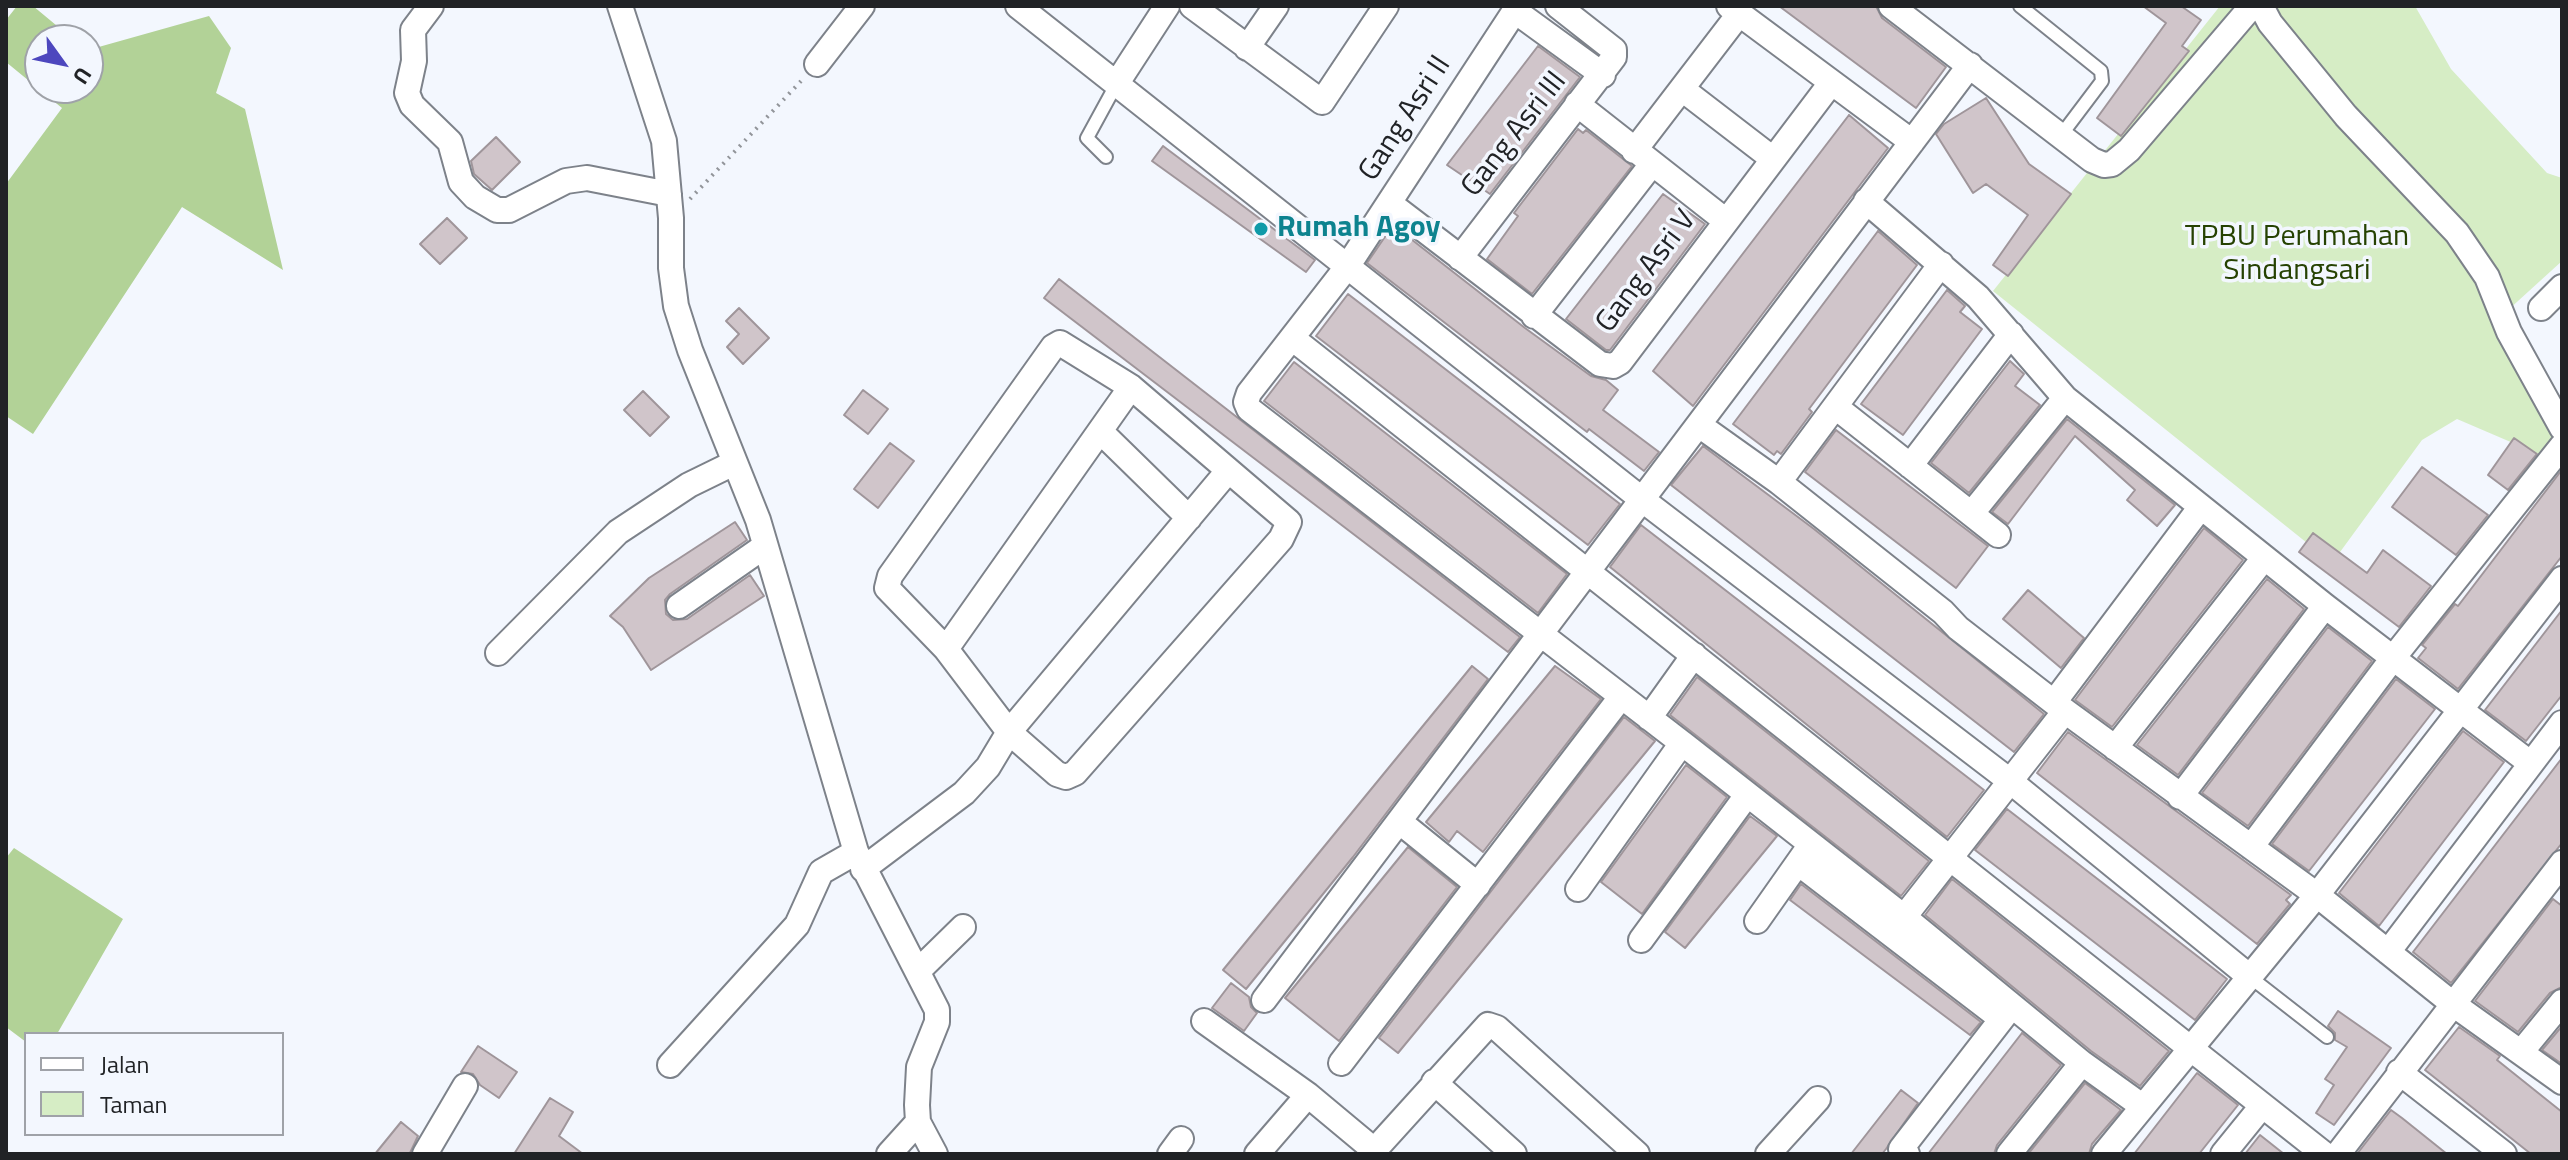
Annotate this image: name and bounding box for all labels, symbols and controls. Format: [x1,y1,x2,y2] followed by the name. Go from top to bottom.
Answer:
[24,24,104,104] north arrow
[1352,50,1460,188] street label: Gang Asri II
[64,61,101,91] text: U
[1455,65,1575,205] street label: Gang Asri III
[1589,203,1705,341] street label: Gang Asri V
[1277,211,1440,247] place label: Rumah Agoy
[1252,220,1270,238] marker: Rumah Agoy
[2185,220,2409,290] park label: TPBU Perumahan Sindangsari
[24,1032,284,1136] legend
[100,1046,149,1082] text: Jalan
[100,1086,168,1122] text: Taman

